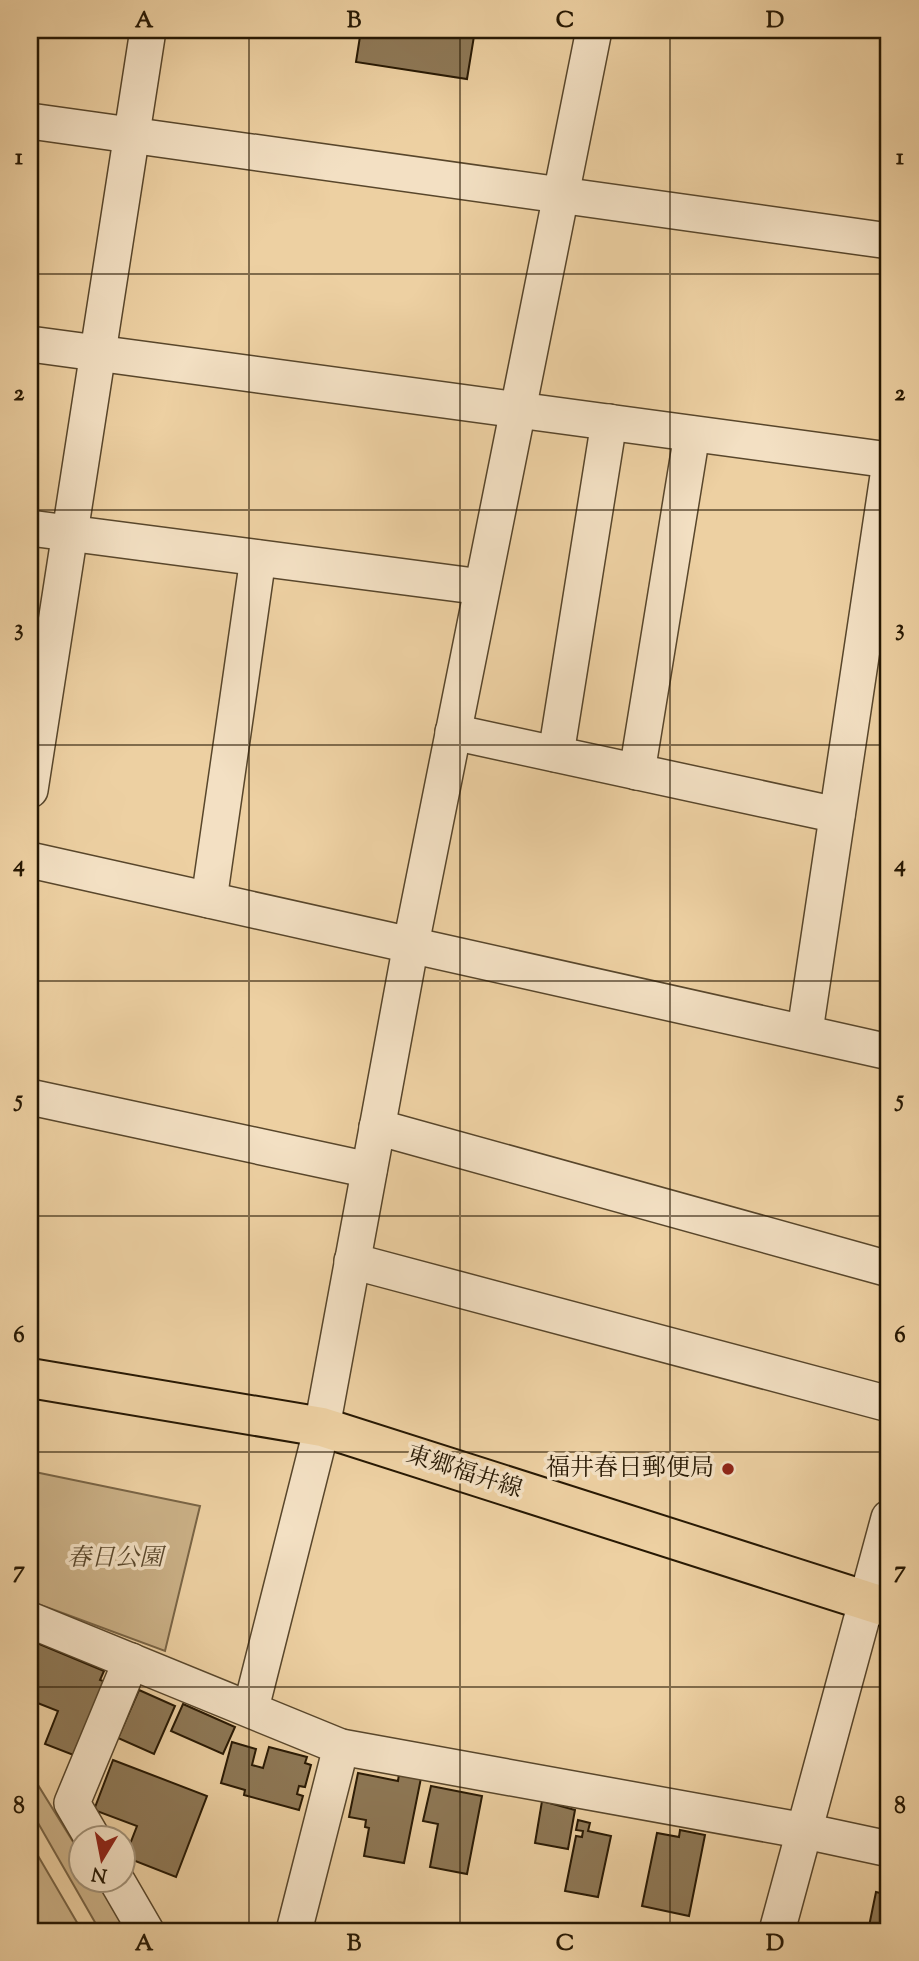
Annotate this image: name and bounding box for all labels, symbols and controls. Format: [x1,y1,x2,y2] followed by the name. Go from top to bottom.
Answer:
[135,5,154,38] text: A
[347,5,362,38] text: B
[556,5,574,38] text: C
[766,5,784,38] text: D
[15,142,23,175] text: 1
[896,142,904,175] text: 1
[14,378,25,411] text: 2
[895,378,906,411] text: 2
[14,613,24,646] text: 3
[895,613,905,646] text: 3
[12,849,25,882] text: 4
[893,849,906,882] text: 4
[13,1084,23,1117] text: 5
[894,1084,904,1117] text: 5
[13,1320,25,1353] text: 6
[894,1320,906,1353] text: 6
[402,1438,526,1508] street label: 東郷福井線
[546,1452,714,1486] place label: 福井春日郵便局
[720,1461,736,1477] marker: 福井春日郵便局
[67,1542,167,1576] park label: 春日公園
[13,1555,25,1588] text: 7
[894,1555,906,1588] text: 7
[13,1791,25,1824] text: 8
[894,1791,906,1824] text: 8
[66,1825,136,1895] north arrow
[90,1859,109,1888] text: N
[135,1928,154,1961] text: A
[347,1928,362,1961] text: B
[556,1928,574,1961] text: C
[766,1928,784,1961] text: D

